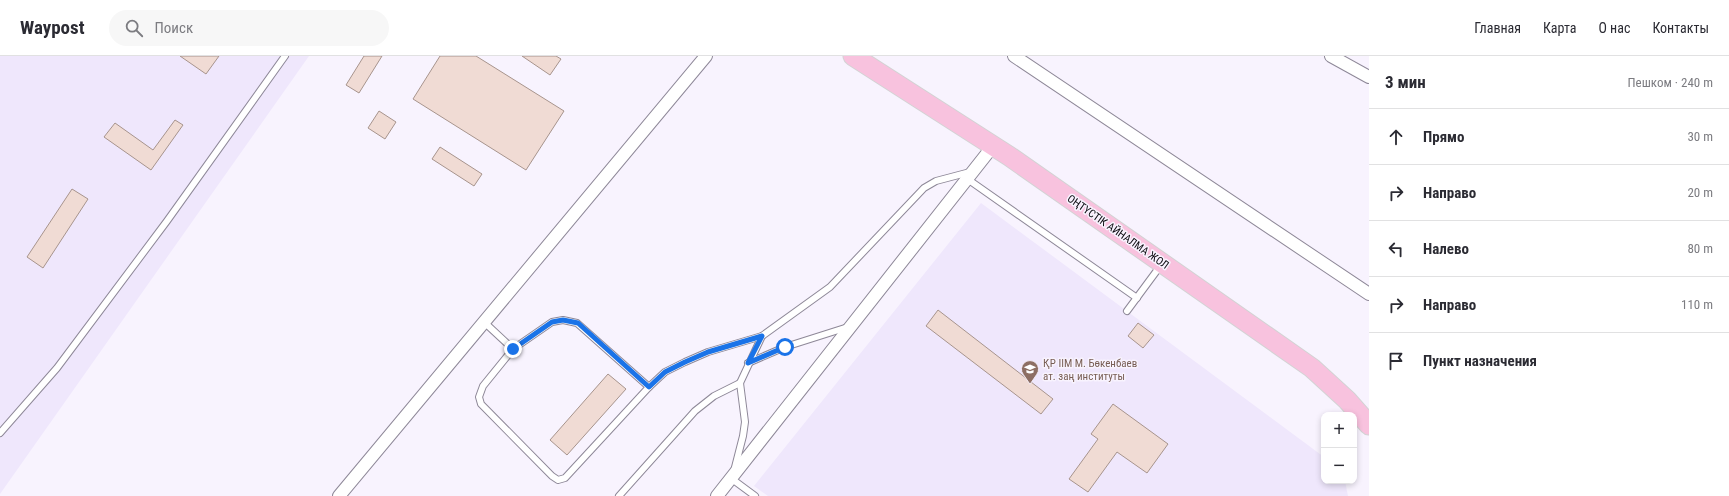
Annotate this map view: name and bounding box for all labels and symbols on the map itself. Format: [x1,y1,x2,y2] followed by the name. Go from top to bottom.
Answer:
[1065,192,1171,272] street label: ОҢТҮСТІК АЙНАЛМА ЖОЛ
[776,338,794,356] route start
[504,340,522,358] route end
[1043,357,1137,383] place label: ҚР ІІМ М. Бөкенбаев ат. заң институты
[1020,359,1040,384] school or university icon: ҚР ІІМ М. Бөкенбаев ат. заң институты

